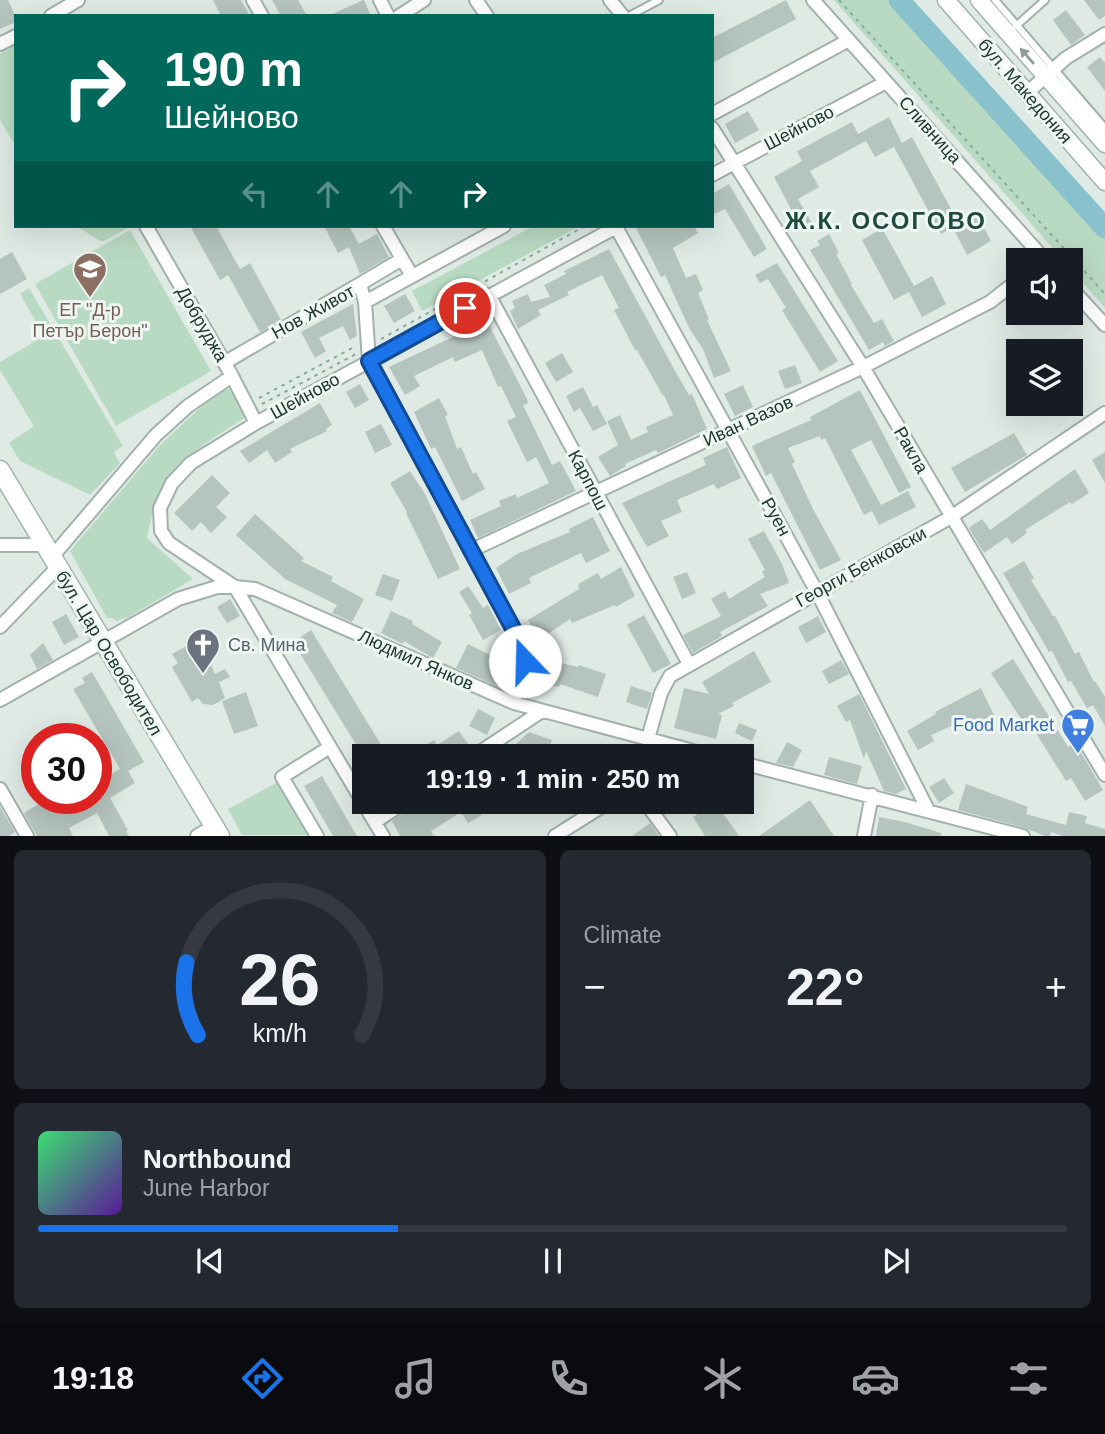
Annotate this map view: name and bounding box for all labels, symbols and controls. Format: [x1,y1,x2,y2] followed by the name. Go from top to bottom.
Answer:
[974,35,1076,147] street label: бул. Македония
[49,42,140,133] icon: right
[164,42,303,96] text: 190 m
[1020,48,1035,65] one-way arrow
[895,92,966,168] street label: Сливница
[164,99,299,135] text: Шейново
[761,101,837,155] street label: Шейново
[236,175,274,213] icon: left
[309,175,347,213] icon: ahead
[382,175,420,213] icon: ahead
[455,175,493,213] icon: right
[784,207,987,234] district label: Ж.К. ОСОГОВО
[1006,248,1083,416] map controls
[1006,248,1083,325] button: sound
[71,250,109,299] school or university icon: ЕГ "Д-р Петър Берон"
[435,278,495,338] pin
[268,281,358,343] street label: Нов Живот
[172,283,232,366] street label: Добруджа
[446,289,484,327] icon: arrive
[32,300,148,341] place label: ЕГ "Д-р Петър Берон"
[1006,339,1083,416] button: layers
[267,369,343,423] street label: Шейново
[700,392,796,450] street label: Иван Вазов
[890,423,933,478] street label: Ракла
[564,447,612,513] street label: Карпош
[757,494,795,540] street label: Руен
[792,523,930,611] street label: Георги Бенковски
[52,567,166,739] street label: бул. Цар Освободител
[488,624,562,698] position arrow
[184,626,222,675] church icon: Св. Мина
[355,626,477,694] street label: Людмил Янков
[228,635,307,655] place label: Св. Мина
[1059,706,1097,755] supermarket icon: Food Market
[953,715,1054,735] place label: Food Market
[21,723,112,814] speed limit sign: 30
[426,764,680,794] text: 19:19 · 1 min · 250 m
[584,922,661,948] text: Climate
[239,940,320,1021] text: 26
[786,958,865,1016] text: 22°
[584,966,606,1008] text: −
[1045,966,1067,1008] text: +
[253,1019,307,1047] text: km/h
[143,1144,292,1174] text: Northbound
[143,1175,270,1201] text: June Harbor
[191,1242,229,1280] icon: previous
[534,1242,572,1280] icon: pause
[877,1242,915,1280] icon: next
[238,1354,287,1403] icon: directions
[391,1354,440,1403] icon: music
[544,1354,593,1403] icon: phone
[698,1354,747,1403] icon: climate
[851,1354,900,1403] icon: car
[1004,1354,1053,1403] icon: filters
[52,1360,134,1396] text: 19:18

